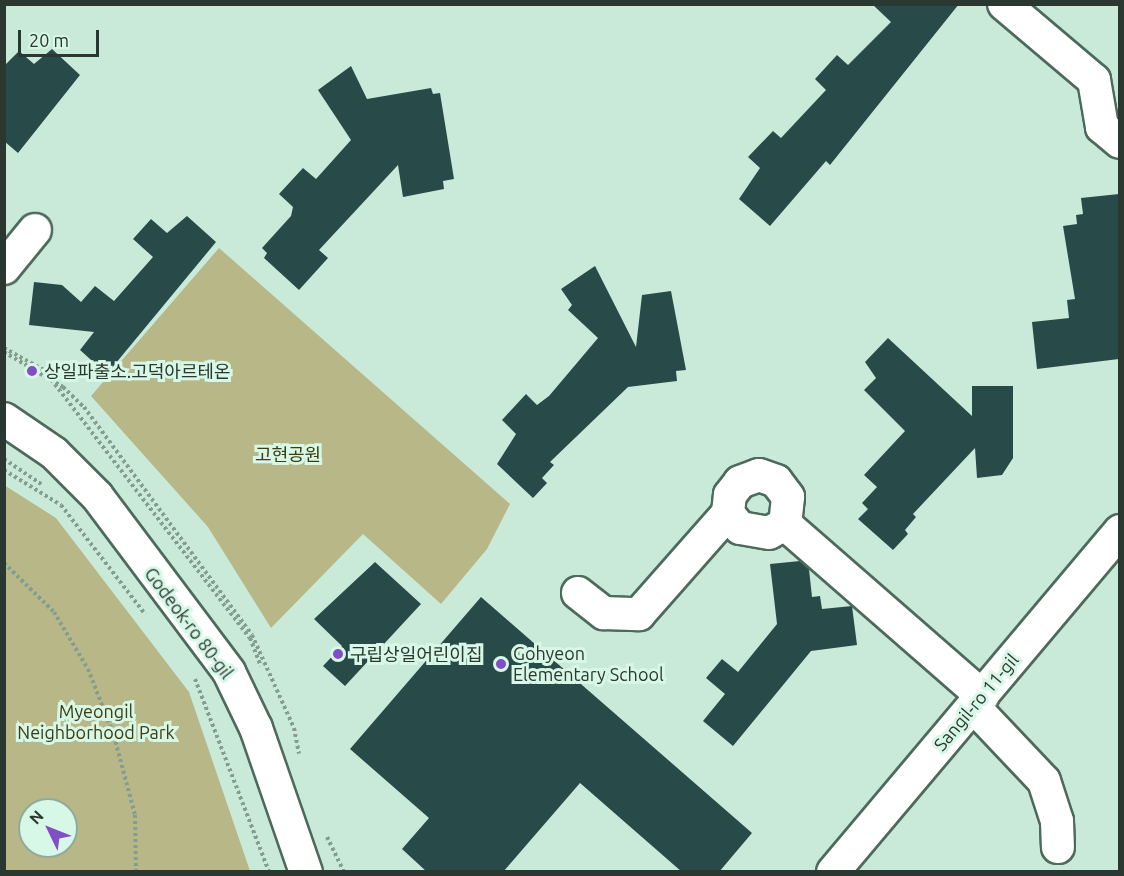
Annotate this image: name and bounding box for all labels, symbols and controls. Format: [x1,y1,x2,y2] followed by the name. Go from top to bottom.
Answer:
[21,18,102,56] scale bar
[29,30,69,50] text: 20 m
[44,360,231,382] place label: 상일파출소.고덕아르테온
[25,364,39,378] marker: 상일파출소.고덕아르테온
[255,443,321,465] park label: 고현공원
[140,563,238,683] street label: Godeok-ro 80-gil
[350,643,482,665] place label: 구립상일어린이집
[513,643,664,686] place label: Gohyeon Elementary School
[331,647,345,661] marker: 구립상일어린이집
[929,649,1023,755] street label: Sangil-ro 11-gil
[494,657,508,671] marker: Gohyeon Elementary School
[17,701,175,744] park label: Myeongil Neighborhood Park
[18,798,78,858] north arrow
[26,807,47,828] text: N

